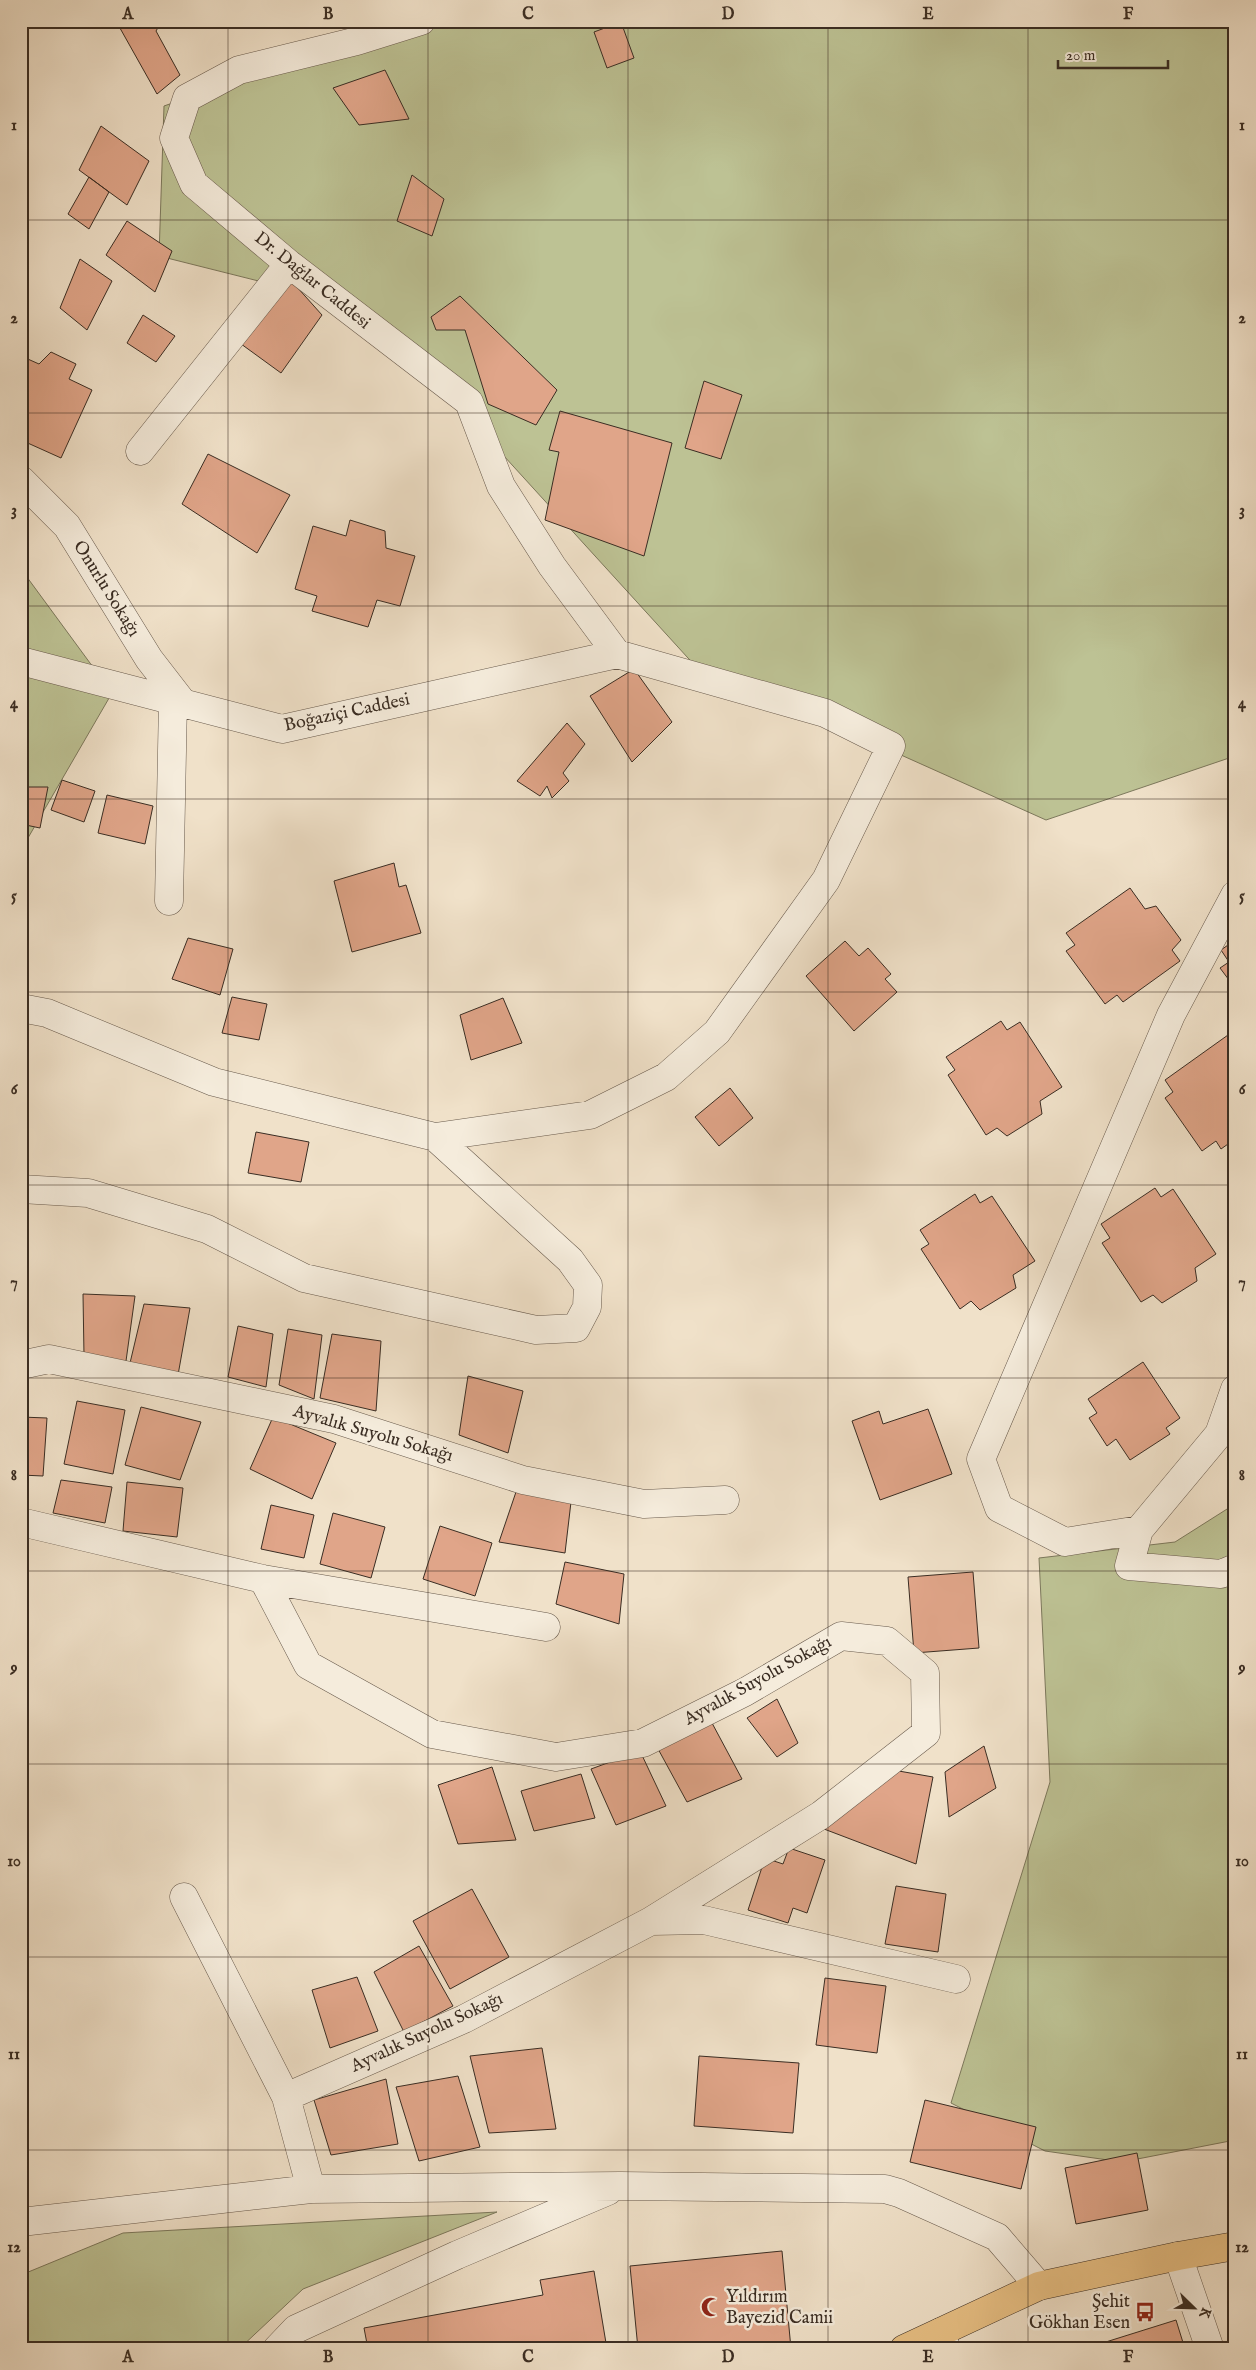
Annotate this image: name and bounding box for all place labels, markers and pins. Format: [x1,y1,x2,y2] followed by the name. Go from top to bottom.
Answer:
[726,2286,833,2330] place label: Yıldırım Bayezid Camii
[1029,2291,1130,2335] place label: Şehit Gökhan Esen
[700,2296,722,2318] mosque icon: Yıldırım Bayezid Camii
[1134,2301,1156,2323] bus stop icon: Şehit Gökhan Esen

